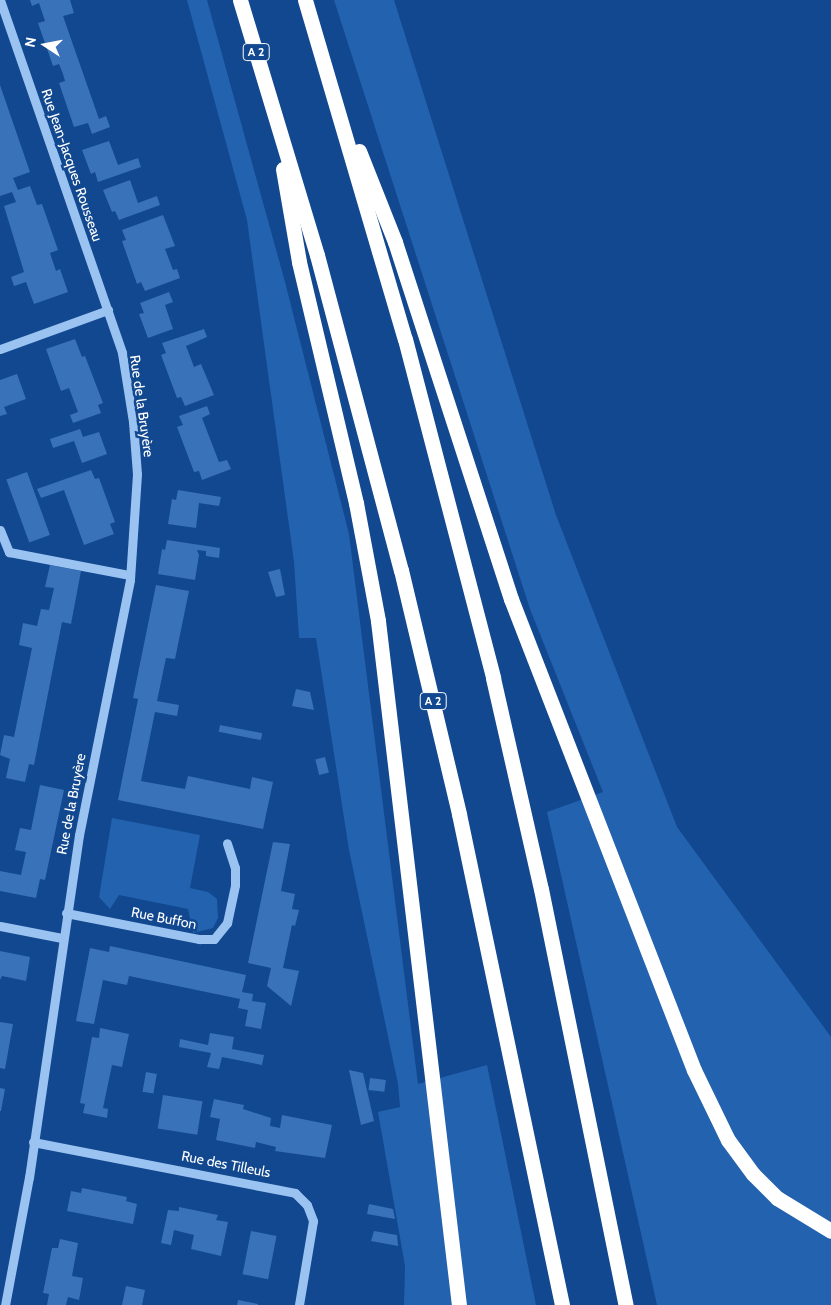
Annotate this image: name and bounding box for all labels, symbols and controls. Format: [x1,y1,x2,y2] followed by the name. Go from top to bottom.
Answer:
[20,20,70,70] north arrow
[20,36,40,49] text: N
[242,42,270,62] road number: A 2
[38,86,106,244] street label: Rue Jean-Jacques Rousseau
[127,354,157,458] street label: Rue de la Bruyère
[419,691,447,710] road number: A 2
[53,752,89,856] street label: Rue de la Bruyère
[130,903,198,933] street label: Rue Buffon
[180,1147,272,1181] street label: Rue des Tilleuls

